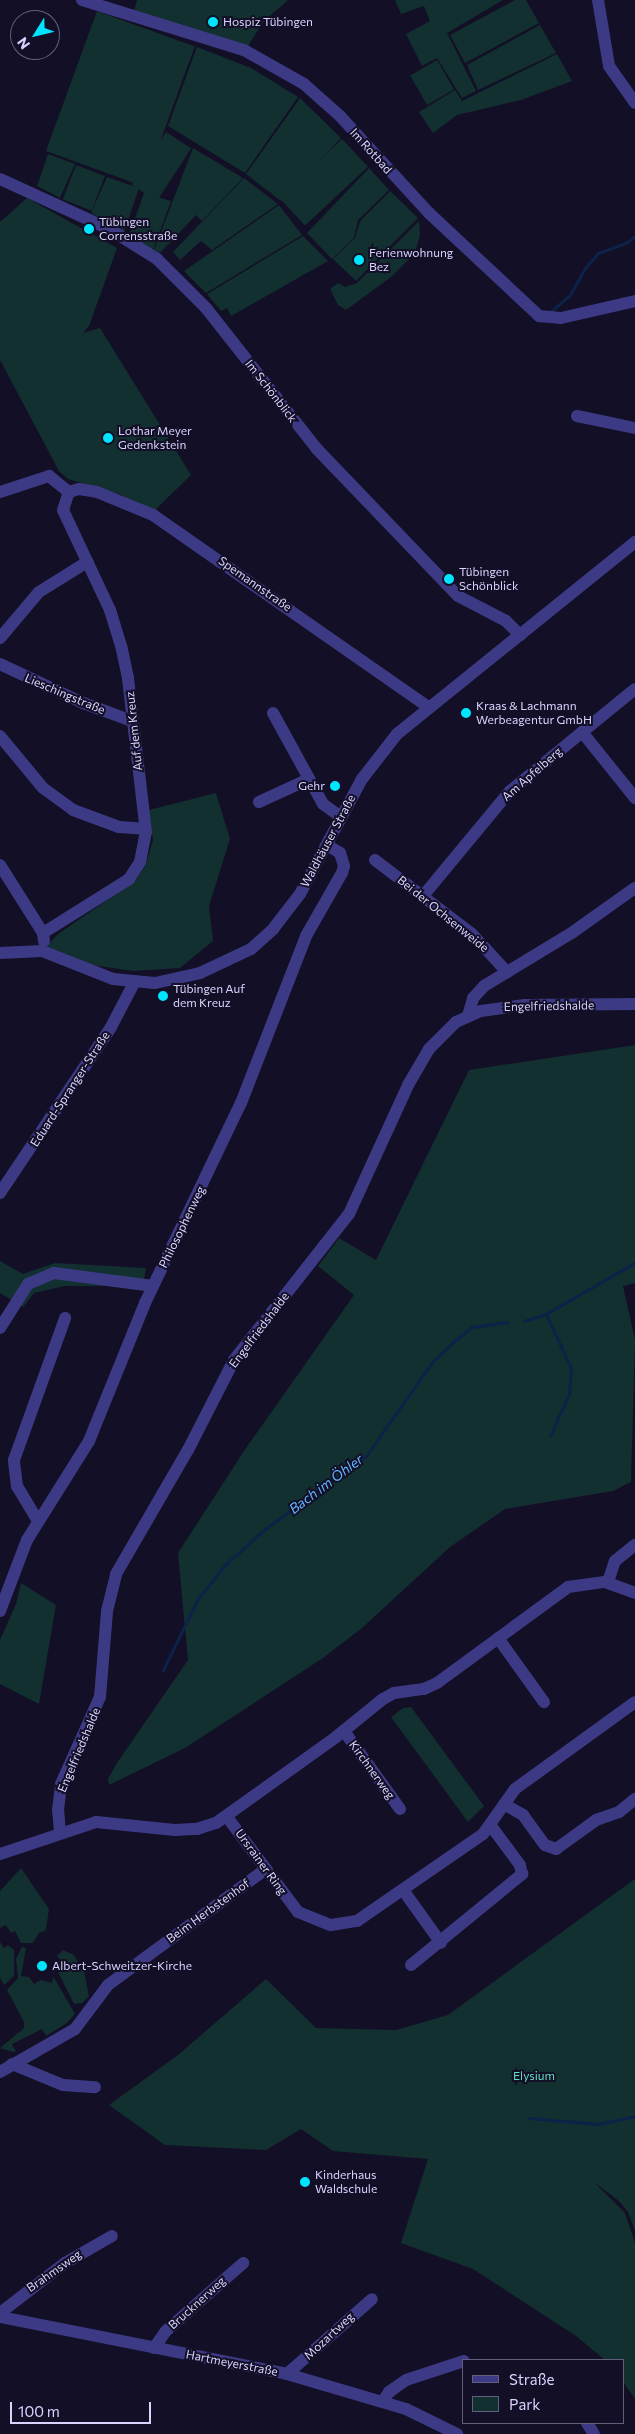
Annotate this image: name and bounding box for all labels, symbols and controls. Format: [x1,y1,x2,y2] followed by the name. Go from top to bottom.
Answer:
[10,10,60,60] north arrow
[223,15,313,29] place label: Hospiz Tübingen
[207,16,219,28] marker: Hospiz Tübingen
[13,34,33,53] text: N
[347,125,395,177] street label: Im Rotbad
[99,215,177,243] place label: Tübingen Corrensstraße
[83,223,95,235] marker: Tübingen Corrensstraße
[369,246,453,274] place label: Ferienwohnung Bez
[353,254,365,266] marker: Ferienwohnung Bez
[242,357,300,425] street label: Im Schönblick
[118,424,192,452] place label: Lothar Meyer Gedenkstein
[102,432,114,444] marker: Lothar Meyer Gedenkstein
[216,553,294,615] street label: Spemannstraße
[459,565,519,593] place label: Tübingen Schönblick
[443,573,455,585] marker: Tübingen Schönblick
[23,671,107,717] street label: Lieschingstraße
[123,691,145,771] street label: Auf dem Kreuz
[476,699,592,727] place label: Kraas & Lachmann Werbeagentur GmbH
[460,707,472,719] marker: Kraas & Lachmann Werbeagentur GmbH
[499,744,565,804] street label: Am Apfelberg
[298,779,325,793] place label: Gehr
[329,780,341,792] marker: Gehr
[297,792,359,890] street label: Waldhäuser Straße
[395,873,491,955] street label: Bei der Ochsenweide
[173,982,245,1010] place label: Tübingen Auf dem Kreuz
[157,990,169,1002] marker: Tübingen Auf dem Kreuz
[504,998,594,1014] street label: Engelfriedshalde
[27,1029,113,1149] street label: Eduard-Spranger-Straße
[156,1184,208,1270] street label: Philosophenweg
[226,1290,292,1370] street label: Engelfriedshalde
[286,1451,366,1517] water label: Bach im Öhler
[55,1706,103,1794] street label: Engelfriedshalde
[346,1738,398,1802] street label: Kirchnerweg
[232,1826,290,1898] street label: Ursrainer Ring
[164,1876,252,1946] street label: Beim Herbstenhof
[52,1959,192,1973] place label: Albert-Schweitzer-Kirche
[36,1960,48,1972] marker: Albert-Schweitzer-Kirche
[513,2069,555,2083] park label: Elysium
[315,2168,377,2196] place label: Kinderhaus Waldschule
[299,2176,311,2188] marker: Kinderhaus Waldschule
[24,2247,84,2295] street label: Brahmsweg
[165,2274,229,2332] street label: Brucknerweg
[301,2309,357,2363] street label: Mozartweg
[185,2347,279,2379] street label: Hartmeyerstraße
[462,2359,625,2424] legend
[509,2370,555,2388] text: Straße
[12,2392,154,2424] scale bar
[509,2395,540,2413] text: Park
[18,2402,60,2420] text: 100 m

